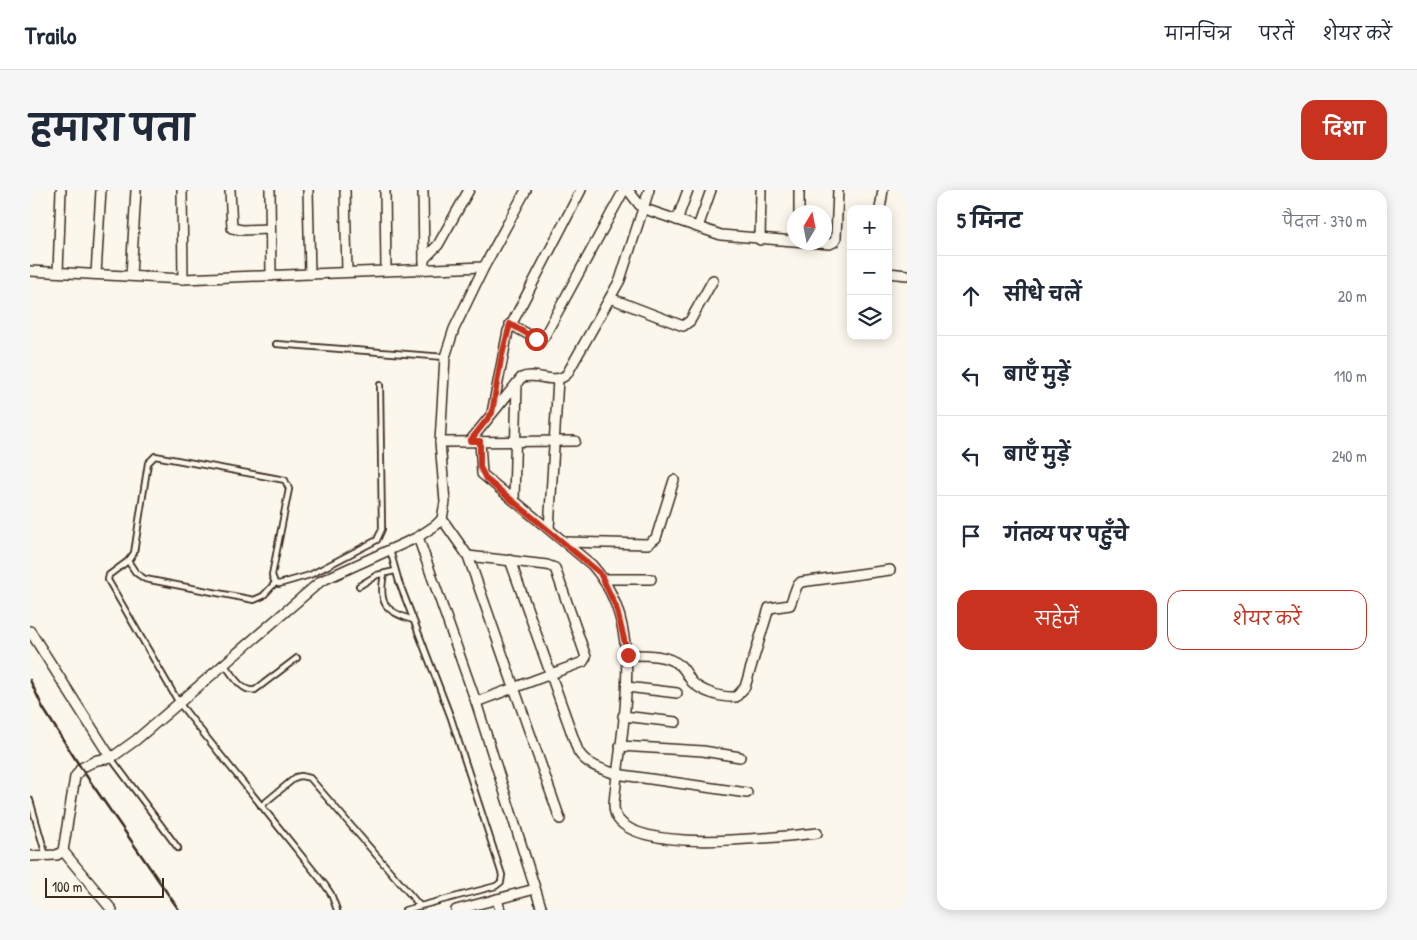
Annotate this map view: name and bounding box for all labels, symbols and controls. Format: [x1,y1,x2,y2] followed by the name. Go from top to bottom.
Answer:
[25,19,76,51] text: Trailo
[1165,21,1231,46] text: मानचित्र
[1259,21,1294,46] text: परतें
[1322,21,1392,46] text: शेयर करें
[1301,100,1387,160] button: दिशा
[30,104,194,151] text: हमारा पता
[787,205,832,250] north arrow
[847,205,892,340] map controls
[847,205,892,250] button: +
[957,206,1022,235] text: 5 मिनट
[1283,210,1367,232] text: पैदल · 370 m
[847,250,892,295] button: −
[1004,281,1081,307] text: सीधे चलें
[957,282,985,310] icon: ahead
[1338,285,1367,307] text: 20 m
[847,295,892,340] button: layers
[525,328,548,351] route start
[1004,361,1070,387] text: बाएँ मुड़ें
[957,362,985,390] icon: left
[1334,365,1367,387] text: 110 m
[1004,441,1070,467] text: बाएँ मुड़ें
[957,442,985,470] icon: left
[1332,445,1367,467] text: 240 m
[1004,521,1128,547] text: गंतव्य पर पहुँचे
[957,522,985,550] icon: arrive
[957,590,1157,650] button: सहेजें
[1167,590,1367,650] button: शेयर करें
[617,644,640,667] route end
[45,875,164,898] scale bar
[52,877,82,896] text: 100 m

